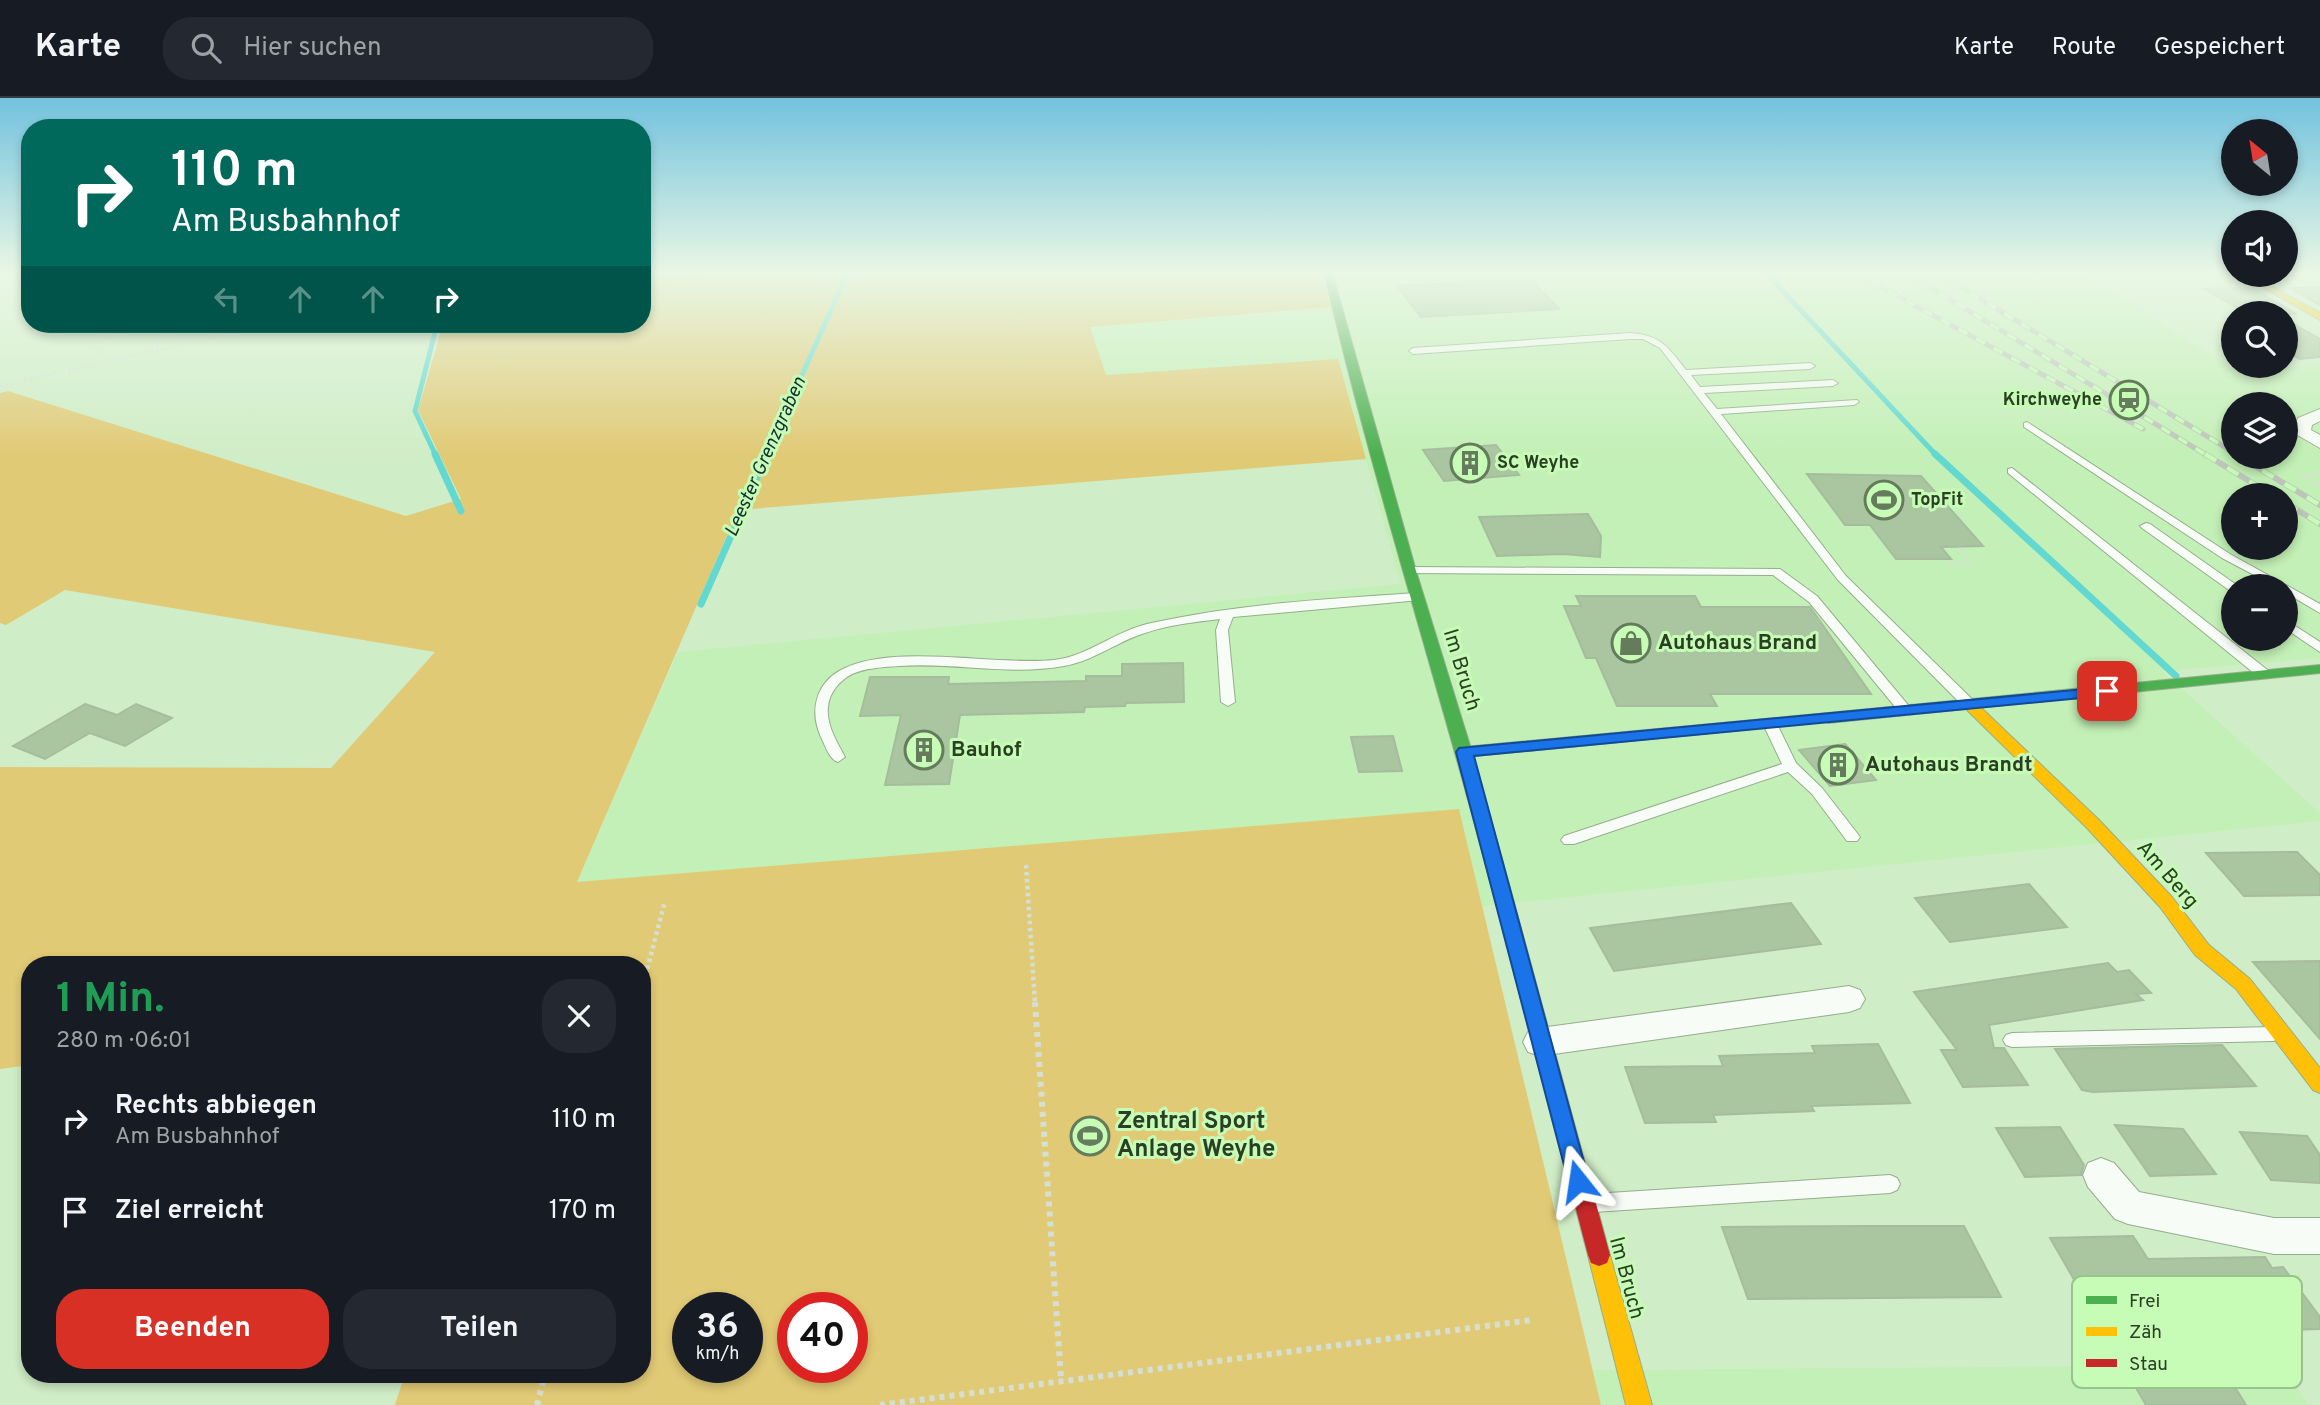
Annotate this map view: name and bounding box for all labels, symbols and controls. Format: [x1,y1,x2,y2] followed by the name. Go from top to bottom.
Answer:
[163,17,653,80] search box
[35,27,121,69] text: Karte
[187,29,225,67] icon: search
[243,32,382,65] text: Hier suchen
[1954,33,2014,63] text: Karte
[2052,33,2116,63] text: Route
[2154,33,2285,63] text: Gespeichert
[2221,119,2298,196] north arrow
[2221,119,2298,651] map controls
[171,142,298,204] text: 110 m
[56,147,147,238] icon: right
[171,203,400,243] text: Am Busbahnhof
[2221,210,2298,287] button: sound
[208,280,246,318] icon: left
[281,280,319,318] icon: ahead
[354,280,392,318] icon: ahead
[427,280,465,318] icon: right
[2221,301,2298,378] button: search
[720,373,812,541] water label: Leester Grenzgraben
[2108,379,2150,421] station icon: Kirchweyhe
[2003,389,2102,412] place label: Kirchweyhe
[2221,392,2298,469] button: layers
[1449,442,1491,484] building icon: SC Weyhe
[1497,452,1579,475] place label: SC Weyhe
[1863,479,1905,521] sports icon: TopFit
[2221,483,2298,560] button: +
[1911,489,1963,512] place label: TopFit
[2221,574,2298,651] button: −
[1610,622,1652,664] shop icon: Autohaus Brand
[1436,626,1486,714] street label: Im Bruch
[1658,630,1817,657] place label: Autohaus Brand
[2077,661,2137,721] pin
[2088,672,2126,710] icon: arrive
[903,729,945,771] building icon: Bauhof
[951,737,1022,764] place label: Bauhof
[1817,744,1859,786] building icon: Autohaus Brandt
[1865,752,2032,779] place label: Autohaus Brandt
[2130,835,2204,915] street label: Am Berg
[56,974,165,1027] text: 1 Min.
[542,979,616,1053] button: close
[56,1027,191,1056] text: 280 m · 06:01
[115,1090,317,1123] text: Rechts abbiegen
[56,1102,94,1140] icon: right
[552,1104,616,1137] text: 110 m
[1117,1107,1275,1165] place label: Zentral Sport Anlage Weyhe
[1069,1115,1111,1157] sports icon: Zentral Sport Anlage Weyhe
[115,1123,279,1152] text: Am Busbahnhof
[1541,1144,1615,1218] position arrow
[56,1193,94,1231] icon: arrive
[115,1195,264,1228] text: Ziel erreicht
[549,1195,616,1228] text: 170 m
[1602,1234,1650,1322] street label: Im Bruch
[2072,1276,2302,1388] legend
[56,1289,329,1369] button: Beenden
[343,1289,616,1369] button: Teilen
[2129,1290,2160,1314] text: Frei
[777,1292,868,1383] speed limit sign: 40
[696,1306,739,1350] text: 36
[2129,1321,2162,1345] text: Zäh
[696,1343,739,1366] text: km/h
[2129,1353,2168,1377] text: Stau

